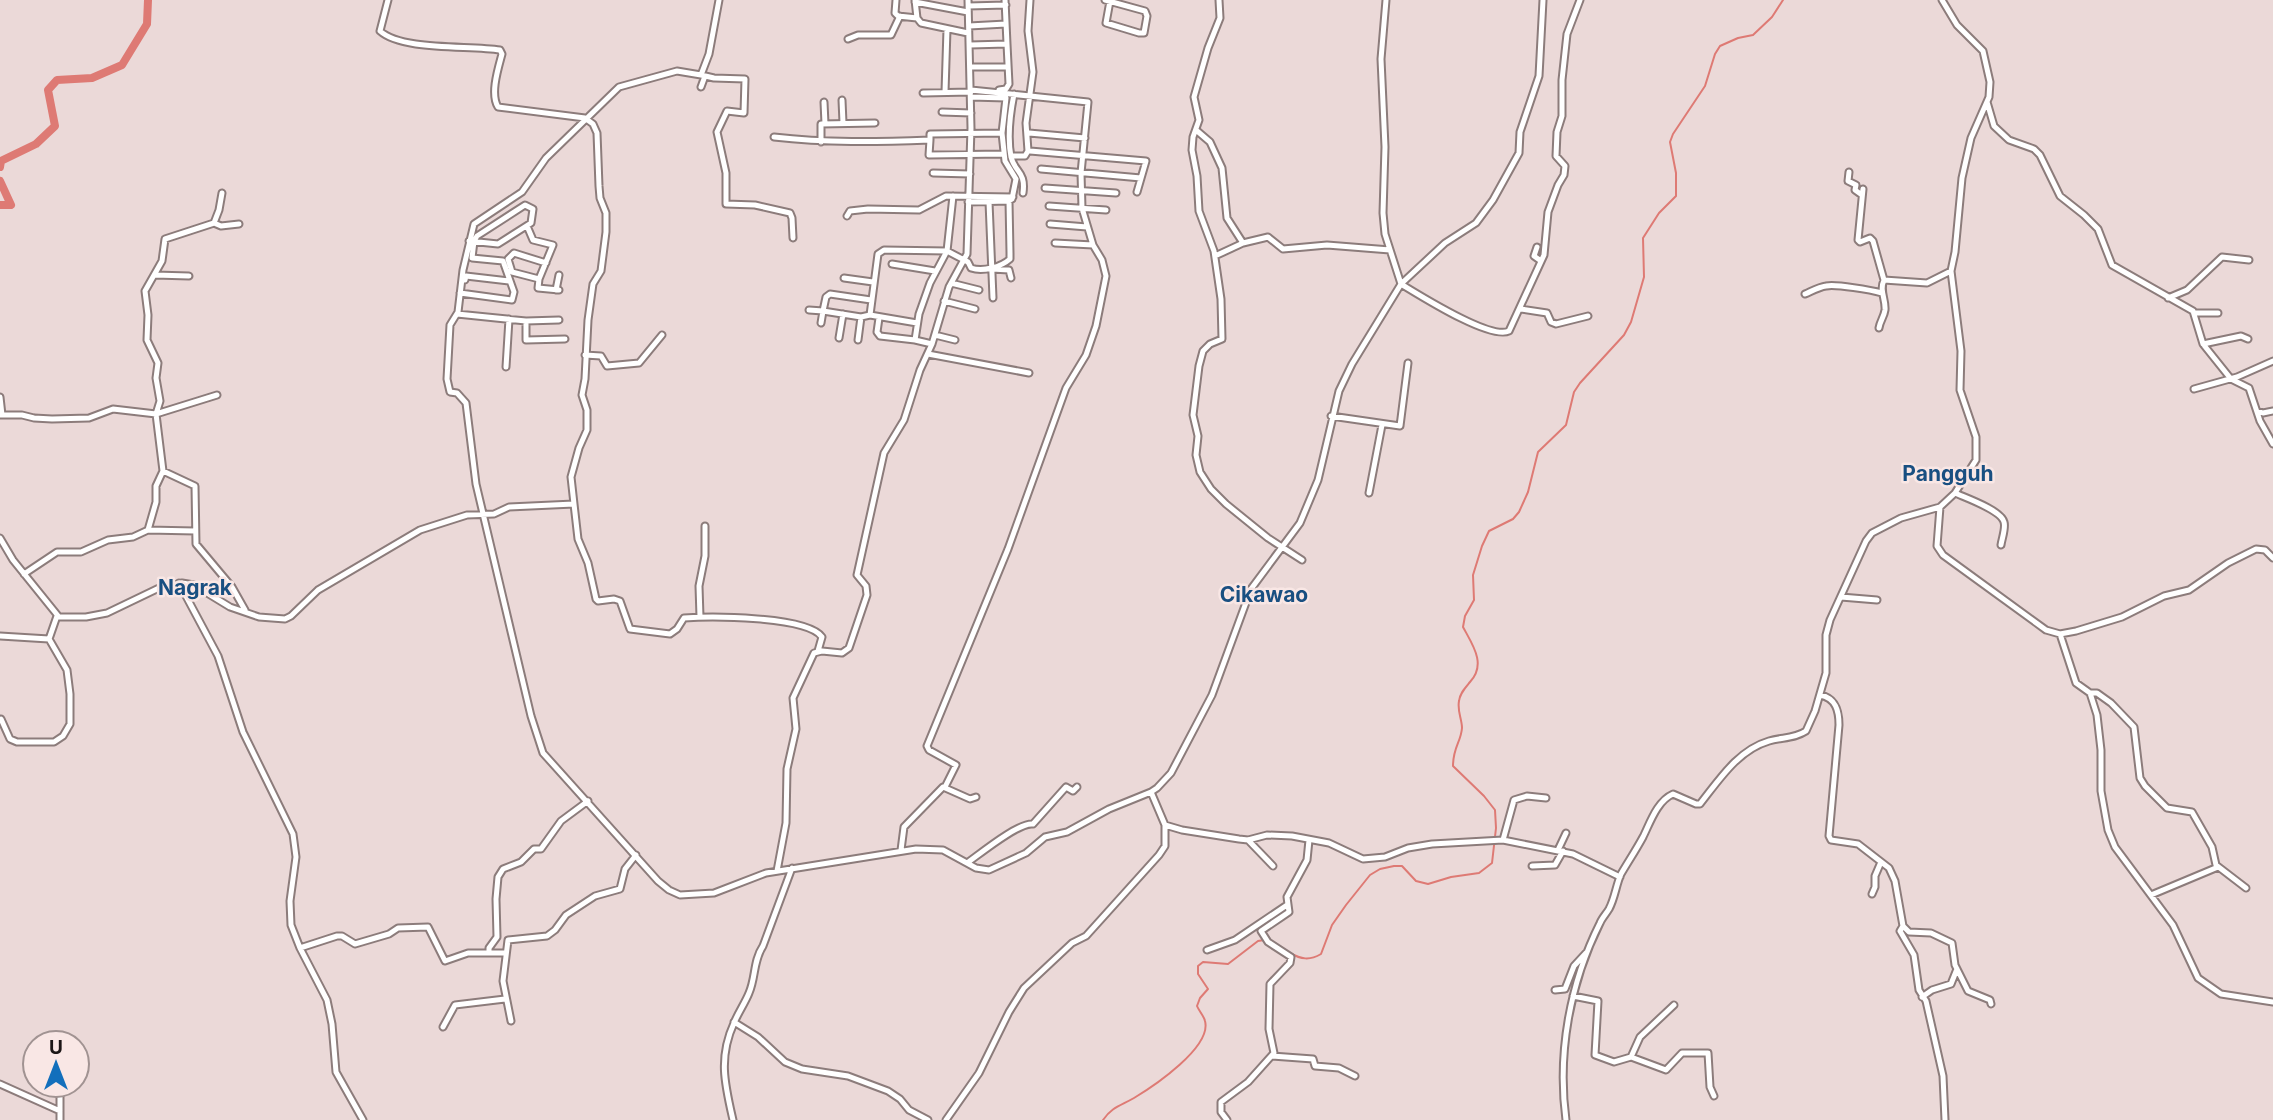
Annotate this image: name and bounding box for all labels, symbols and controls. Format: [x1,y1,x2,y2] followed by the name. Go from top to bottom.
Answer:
[1902,461,1994,486] district label: Pangguh
[158,575,233,600] district label: Nagrak
[1220,582,1308,607] district label: Cikawao
[21,1029,91,1099] north arrow
[49,1036,63,1059] text: U

